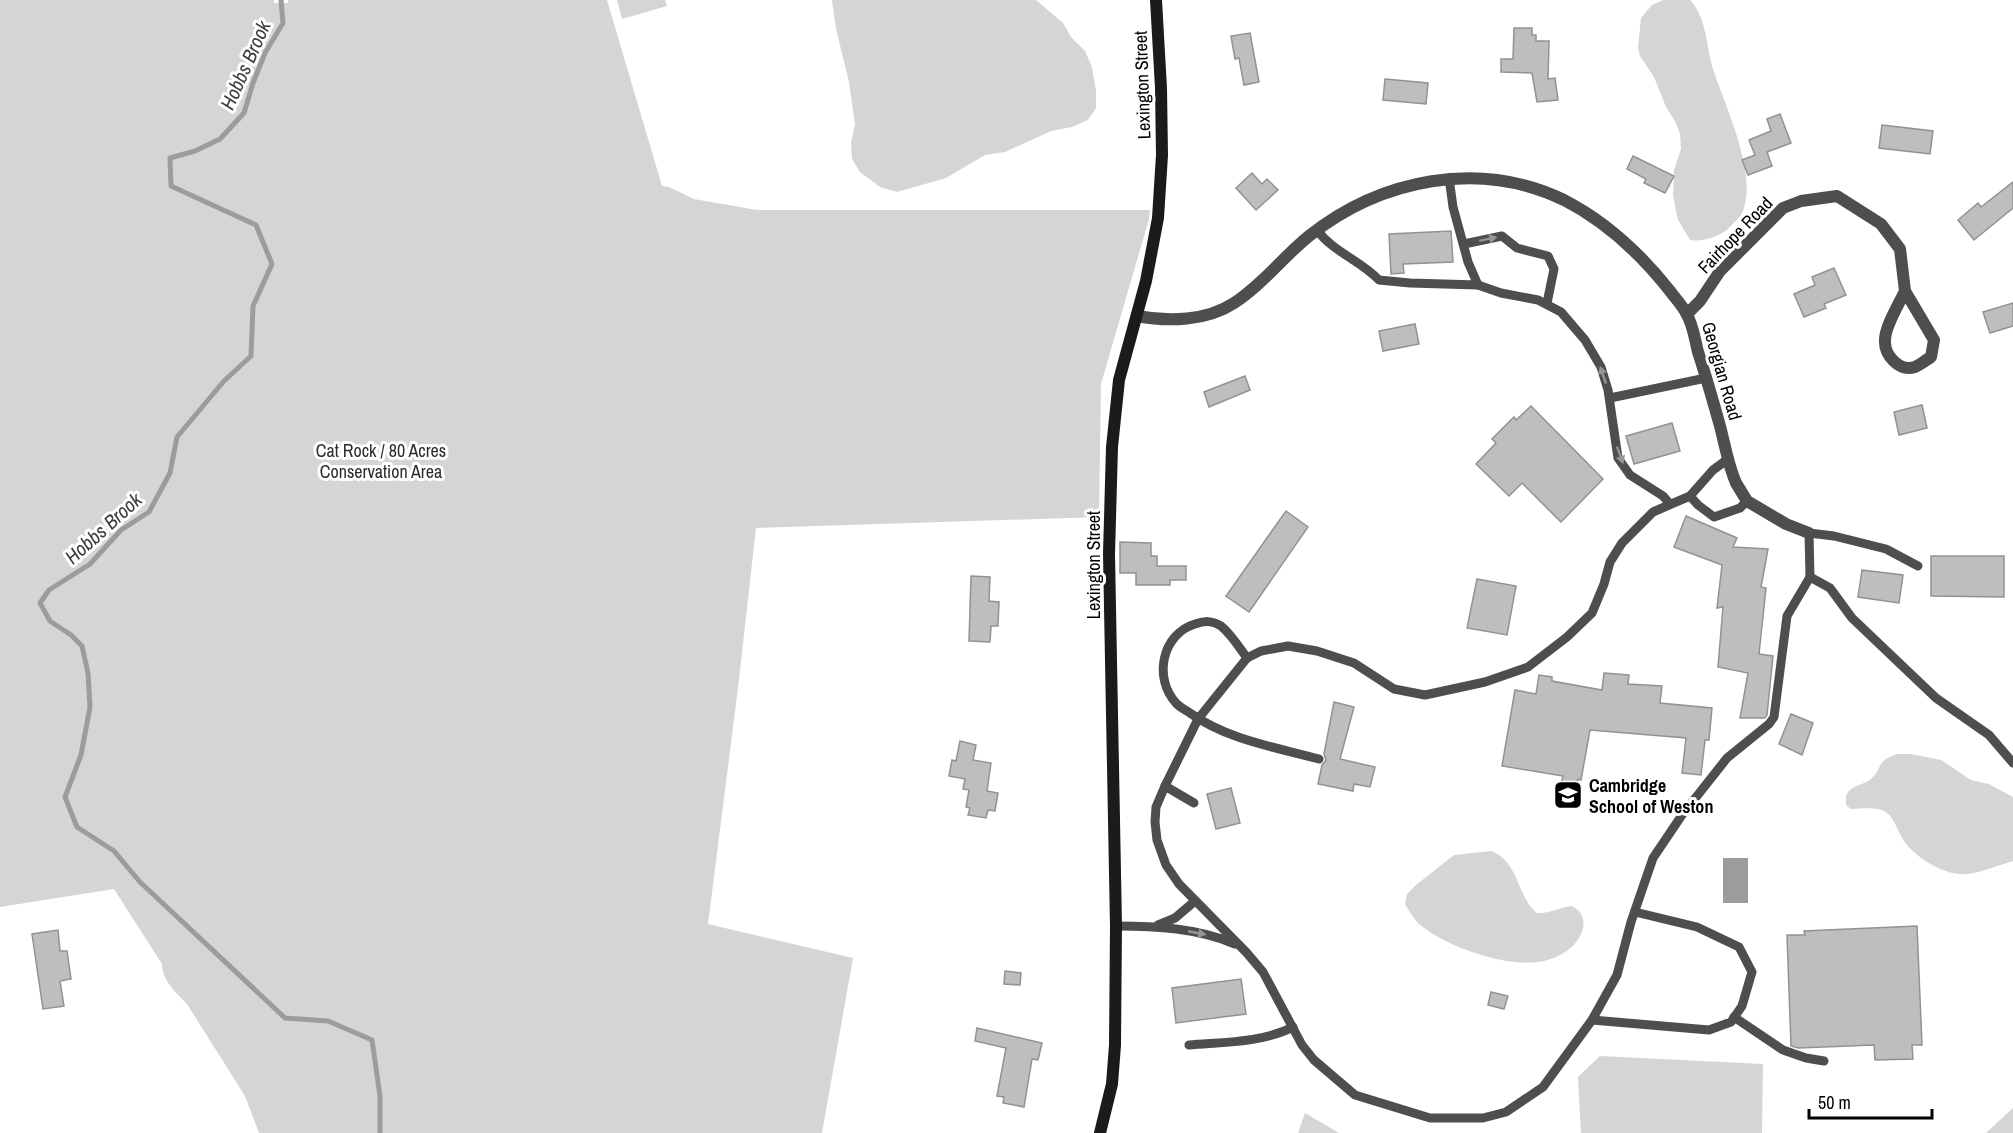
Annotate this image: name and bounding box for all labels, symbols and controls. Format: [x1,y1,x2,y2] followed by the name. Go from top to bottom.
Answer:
[213,15,277,114] water label: Hobbs Brook
[1128,30,1156,140] street label: Lexington Street
[1692,191,1778,279] street label: Fairhope Road
[1479,233,1497,243] one-way arrow
[1696,319,1748,423] street label: Georgian Road
[1597,366,1607,384] one-way arrow
[316,438,446,484] park label: Cat Rock / 80 Acres Conservation Area
[1615,447,1625,465] one-way arrow
[59,486,148,570] water label: Hobbs Brook
[1081,511,1106,619] street label: Lexington Street
[1589,773,1713,819] place label: Cambridge School of Weston
[1552,779,1584,811] school or university icon: Cambridge School of Weston
[1188,929,1207,938] one-way arrow
[1809,1082,1932,1120] scale bar
[1818,1090,1851,1115] text: 50 m

